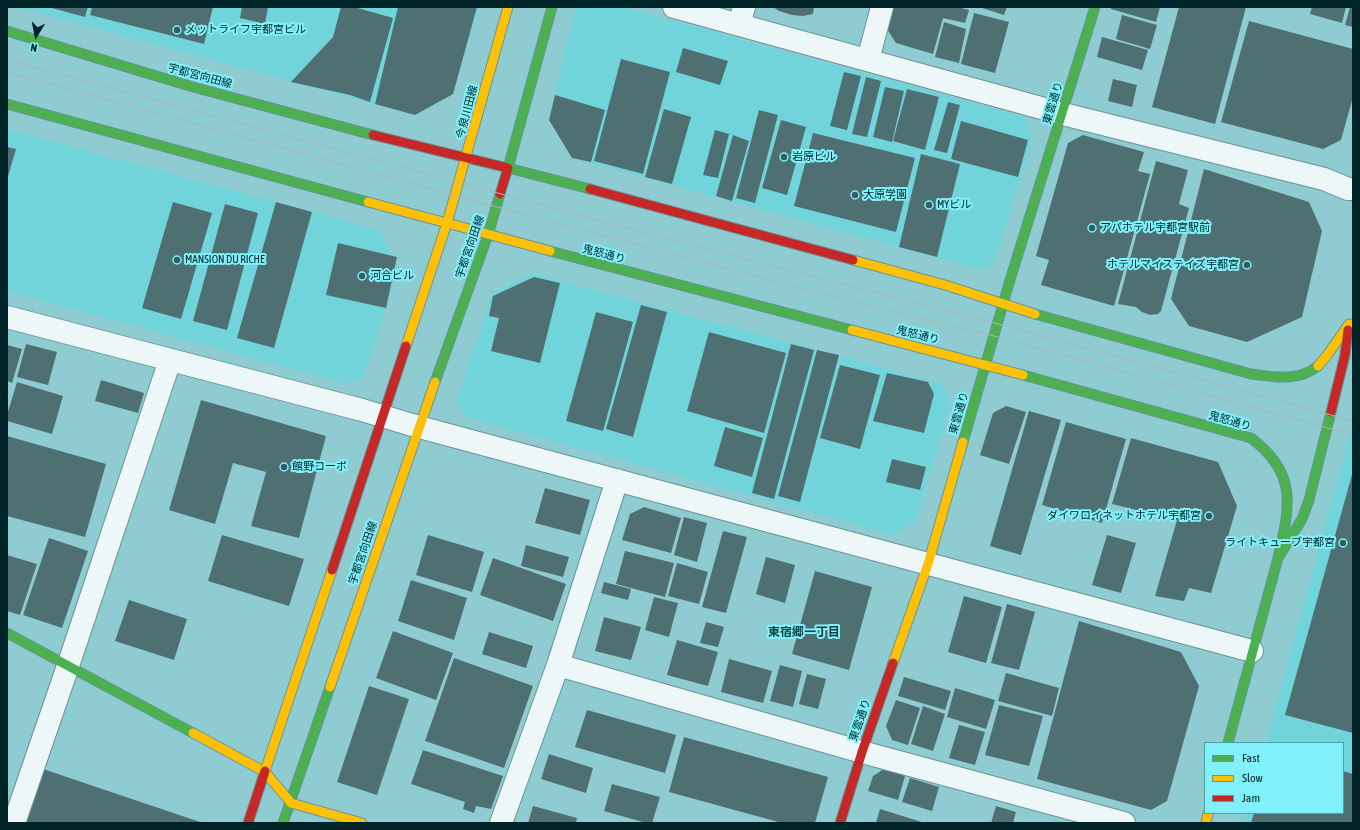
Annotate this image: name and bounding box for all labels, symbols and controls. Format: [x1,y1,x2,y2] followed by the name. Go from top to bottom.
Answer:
[16,16,56,56] north arrow
[185,23,306,37] place label: メットライフ宇都宮ビル
[172,25,182,35] marker: メットライフ宇都宮ビル
[30,41,38,54] text: N
[166,61,234,91] street label: 宇都宮向田線
[1040,80,1066,126] street label: 東雲通り
[454,84,480,140] street label: 今泉川田線
[792,150,836,164] place label: 岩原ビル
[779,152,789,162] marker: 岩原ビル
[863,188,907,202] place label: 大原学園
[850,190,860,200] marker: 大原学園
[937,198,971,212] place label: MYビル
[924,200,934,210] marker: MYビル
[453,214,487,280] street label: 宇都宮向田線
[1100,221,1210,235] place label: アパホテル宇都宮駅前
[1087,223,1097,233] marker: アパホテル宇都宮駅前
[581,242,627,266] street label: 鬼怒通り
[185,253,265,267] place label: MANSION DU RICHE
[172,255,182,265] marker: MANSION DU RICHE
[1107,258,1239,272] place label: ホテルマイステイズ宇都宮
[1242,260,1252,270] marker: ホテルマイステイズ宇都宮
[370,269,414,283] place label: 河合ビル
[357,271,367,281] marker: 河合ビル
[895,323,941,347] street label: 鬼怒通り
[947,390,971,436] street label: 東雲通り
[1207,409,1253,433] street label: 鬼怒通り
[292,460,347,474] place label: 館野コーポ
[279,462,289,472] marker: 館野コーポ
[1047,509,1201,523] place label: ダイワロイネットホテル宇都宮
[1204,511,1214,521] marker: ダイワロイネットホテル宇都宮
[346,520,380,586] street label: 宇都宮向田線
[1225,536,1335,550] place label: ライトキューブ宇都宮
[1338,538,1348,548] marker: ライトキューブ宇都宮
[768,625,840,639] district label: 東宿郷一丁目
[847,697,873,743] street label: 東雲通り
[1204,742,1344,814] legend
[1242,751,1260,765] text: Fast
[1242,771,1263,785] text: Slow
[1242,791,1260,805] text: Jam

